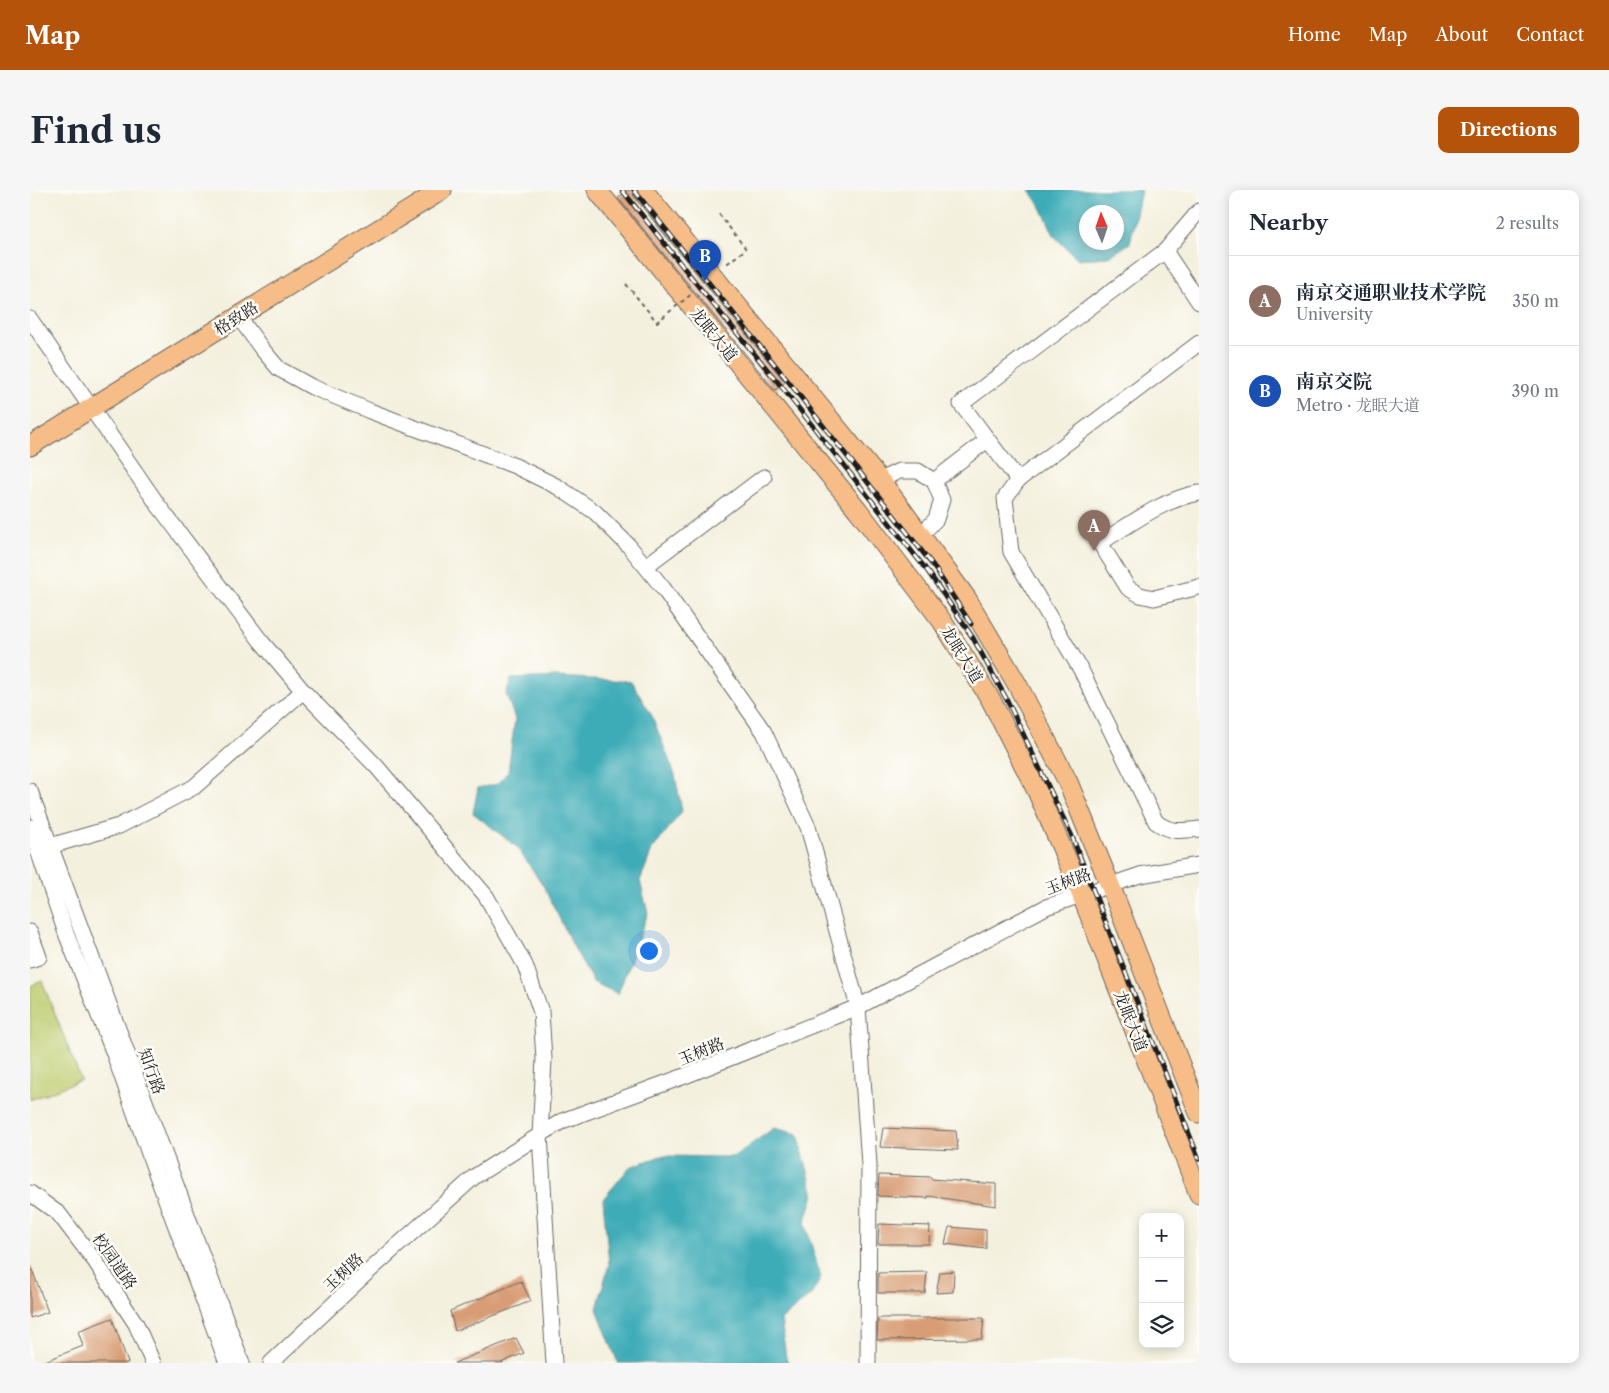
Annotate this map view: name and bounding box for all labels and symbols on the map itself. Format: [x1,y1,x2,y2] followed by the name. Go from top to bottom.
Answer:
[1079,205,1124,250] north arrow
[689,240,721,281] pin: B
[210,297,262,339] street label: 格致路
[686,303,742,365] street label: 龙眠大道
[1078,510,1110,551] pin: A
[937,622,987,686] street label: 龙眠大道
[1042,863,1094,899] street label: 玉树路
[636,938,662,964] your location
[1110,988,1152,1054] street label: 龙眠大道
[675,1033,727,1069] street label: 玉树路
[134,1045,170,1097] street label: 知行路
[88,1229,142,1293] street label: 校园道路
[319,1248,367,1296] street label: 玉树路

